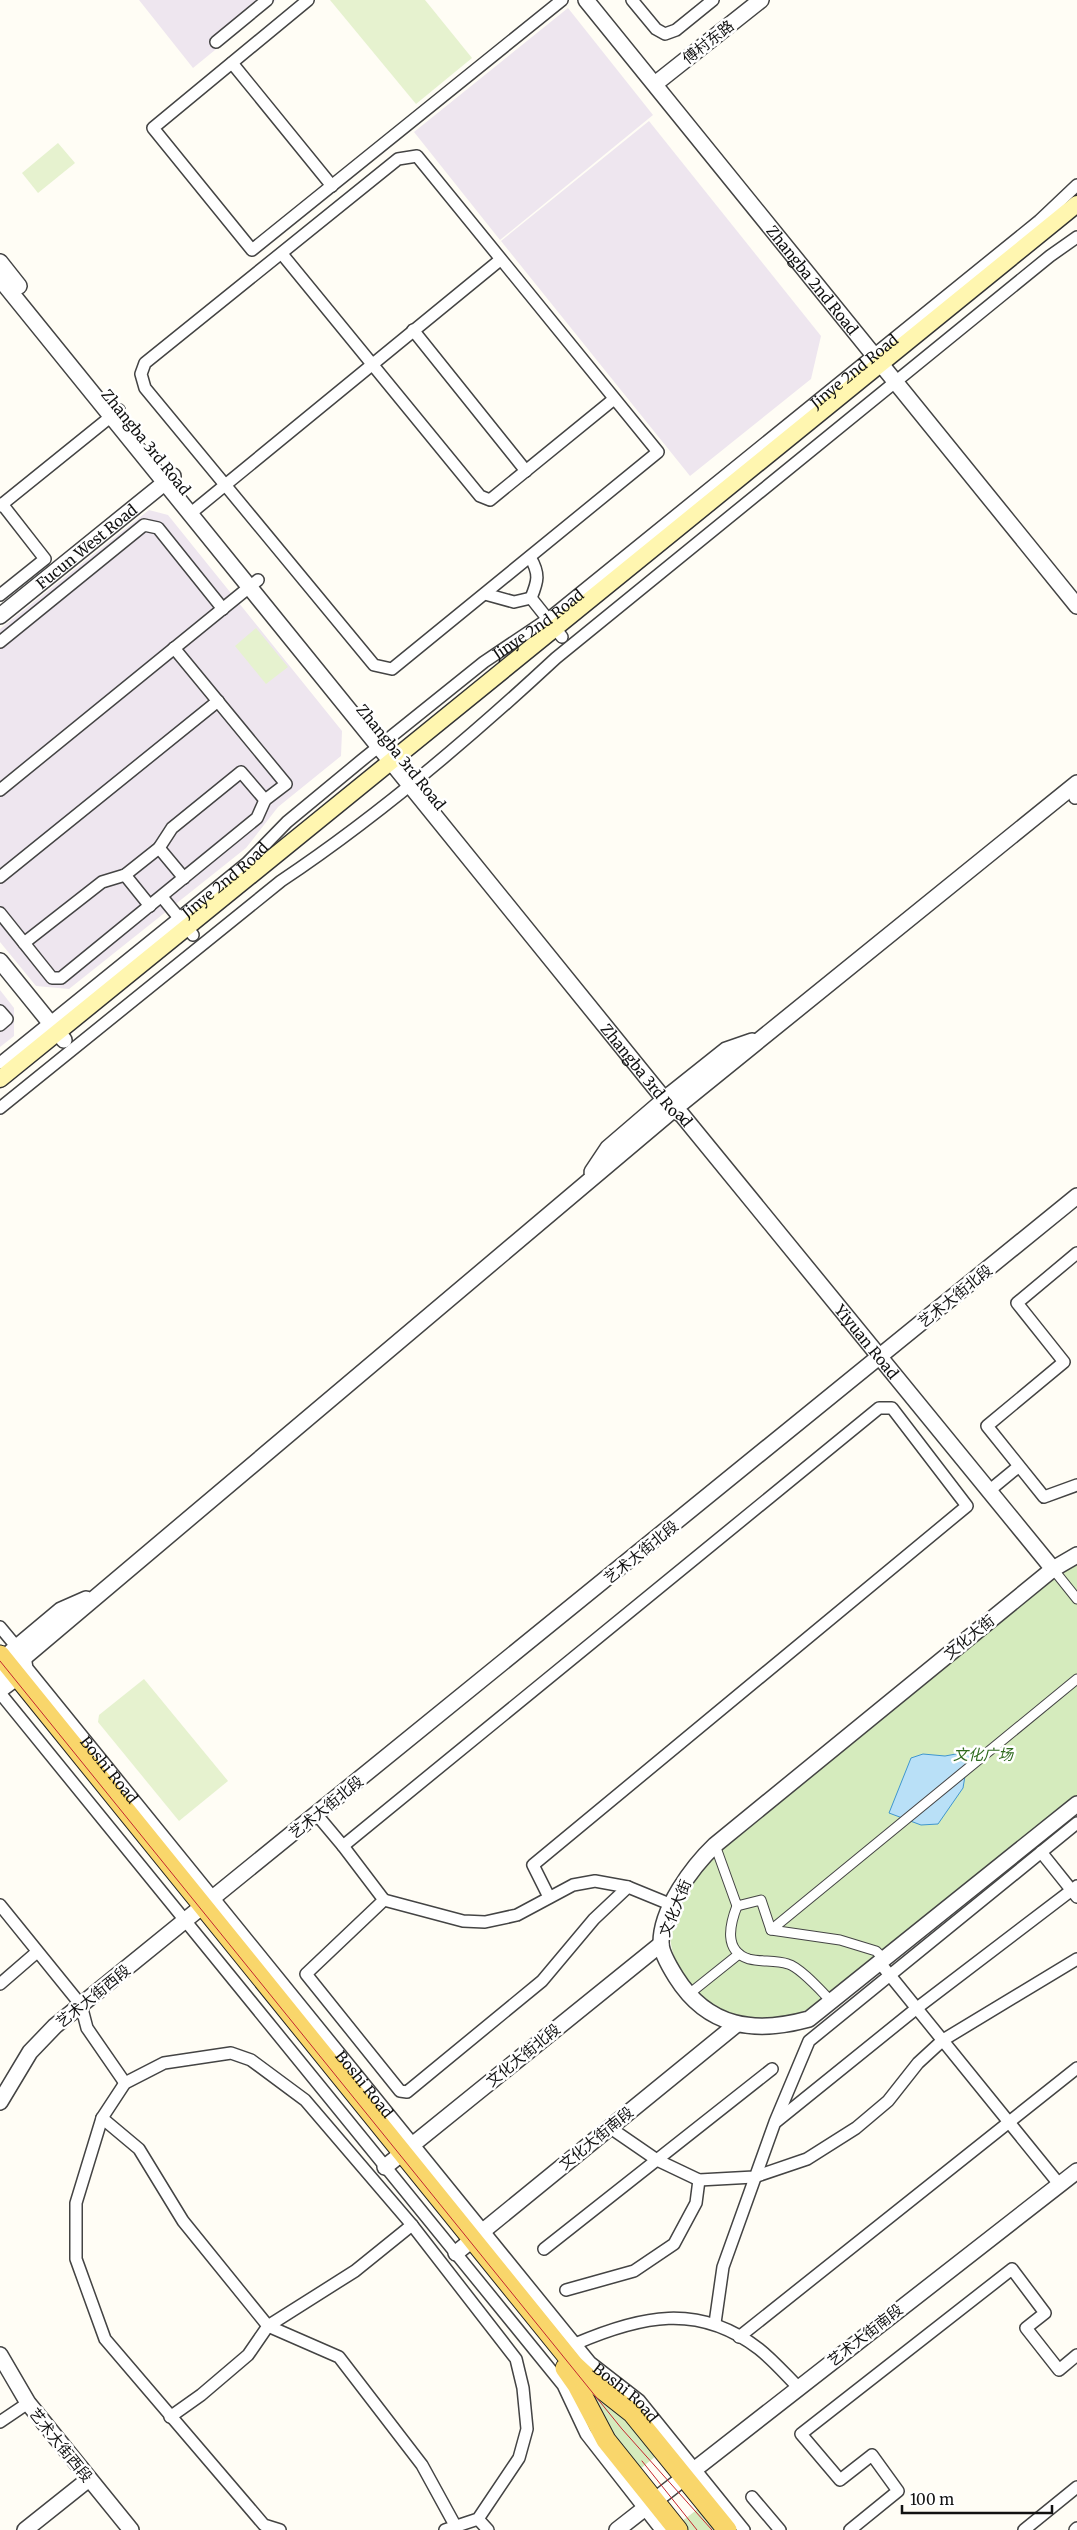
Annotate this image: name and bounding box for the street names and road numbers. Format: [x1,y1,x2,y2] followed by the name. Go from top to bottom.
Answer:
[679,16,737,68] street label: 傅村东路
[763,221,863,338] street label: Zhangba 2nd Road
[806,330,902,413] street label: Jinye 2nd Road
[97,385,195,499] street label: Zhangba 3rd Road
[32,500,141,593] street label: Fucun West Road
[488,585,587,664] street label: Jinye 2nd Road
[352,700,450,814] street label: Zhangba 3rd Road
[177,838,272,922] street label: Jinye 2nd Road
[597,1019,697,1130] street label: Zhangba 3rd Road
[914,1260,996,1332] street label: 艺术大街北段
[830,1300,903,1382] street label: Yiyuan Road
[600,1516,682,1588] street label: 艺术大街北段
[940,1611,998,1663] street label: 文化大街
[76,1732,142,1807] street label: Boshi Road
[285,1771,367,1843] street label: 艺术大街北段
[655,1877,695,1939] street label: 文化大街
[52,1960,134,2032] street label: 艺术大街西段
[482,2019,564,2091] street label: 文化大街北段
[332,2047,397,2122] street label: Boshi Road
[555,2102,637,2174] street label: 文化大街南段
[824,2300,906,2370] street label: 艺术大街南段
[589,2359,663,2426] street label: Boshi Road
[25,2404,97,2486] street label: 艺术大街西段

